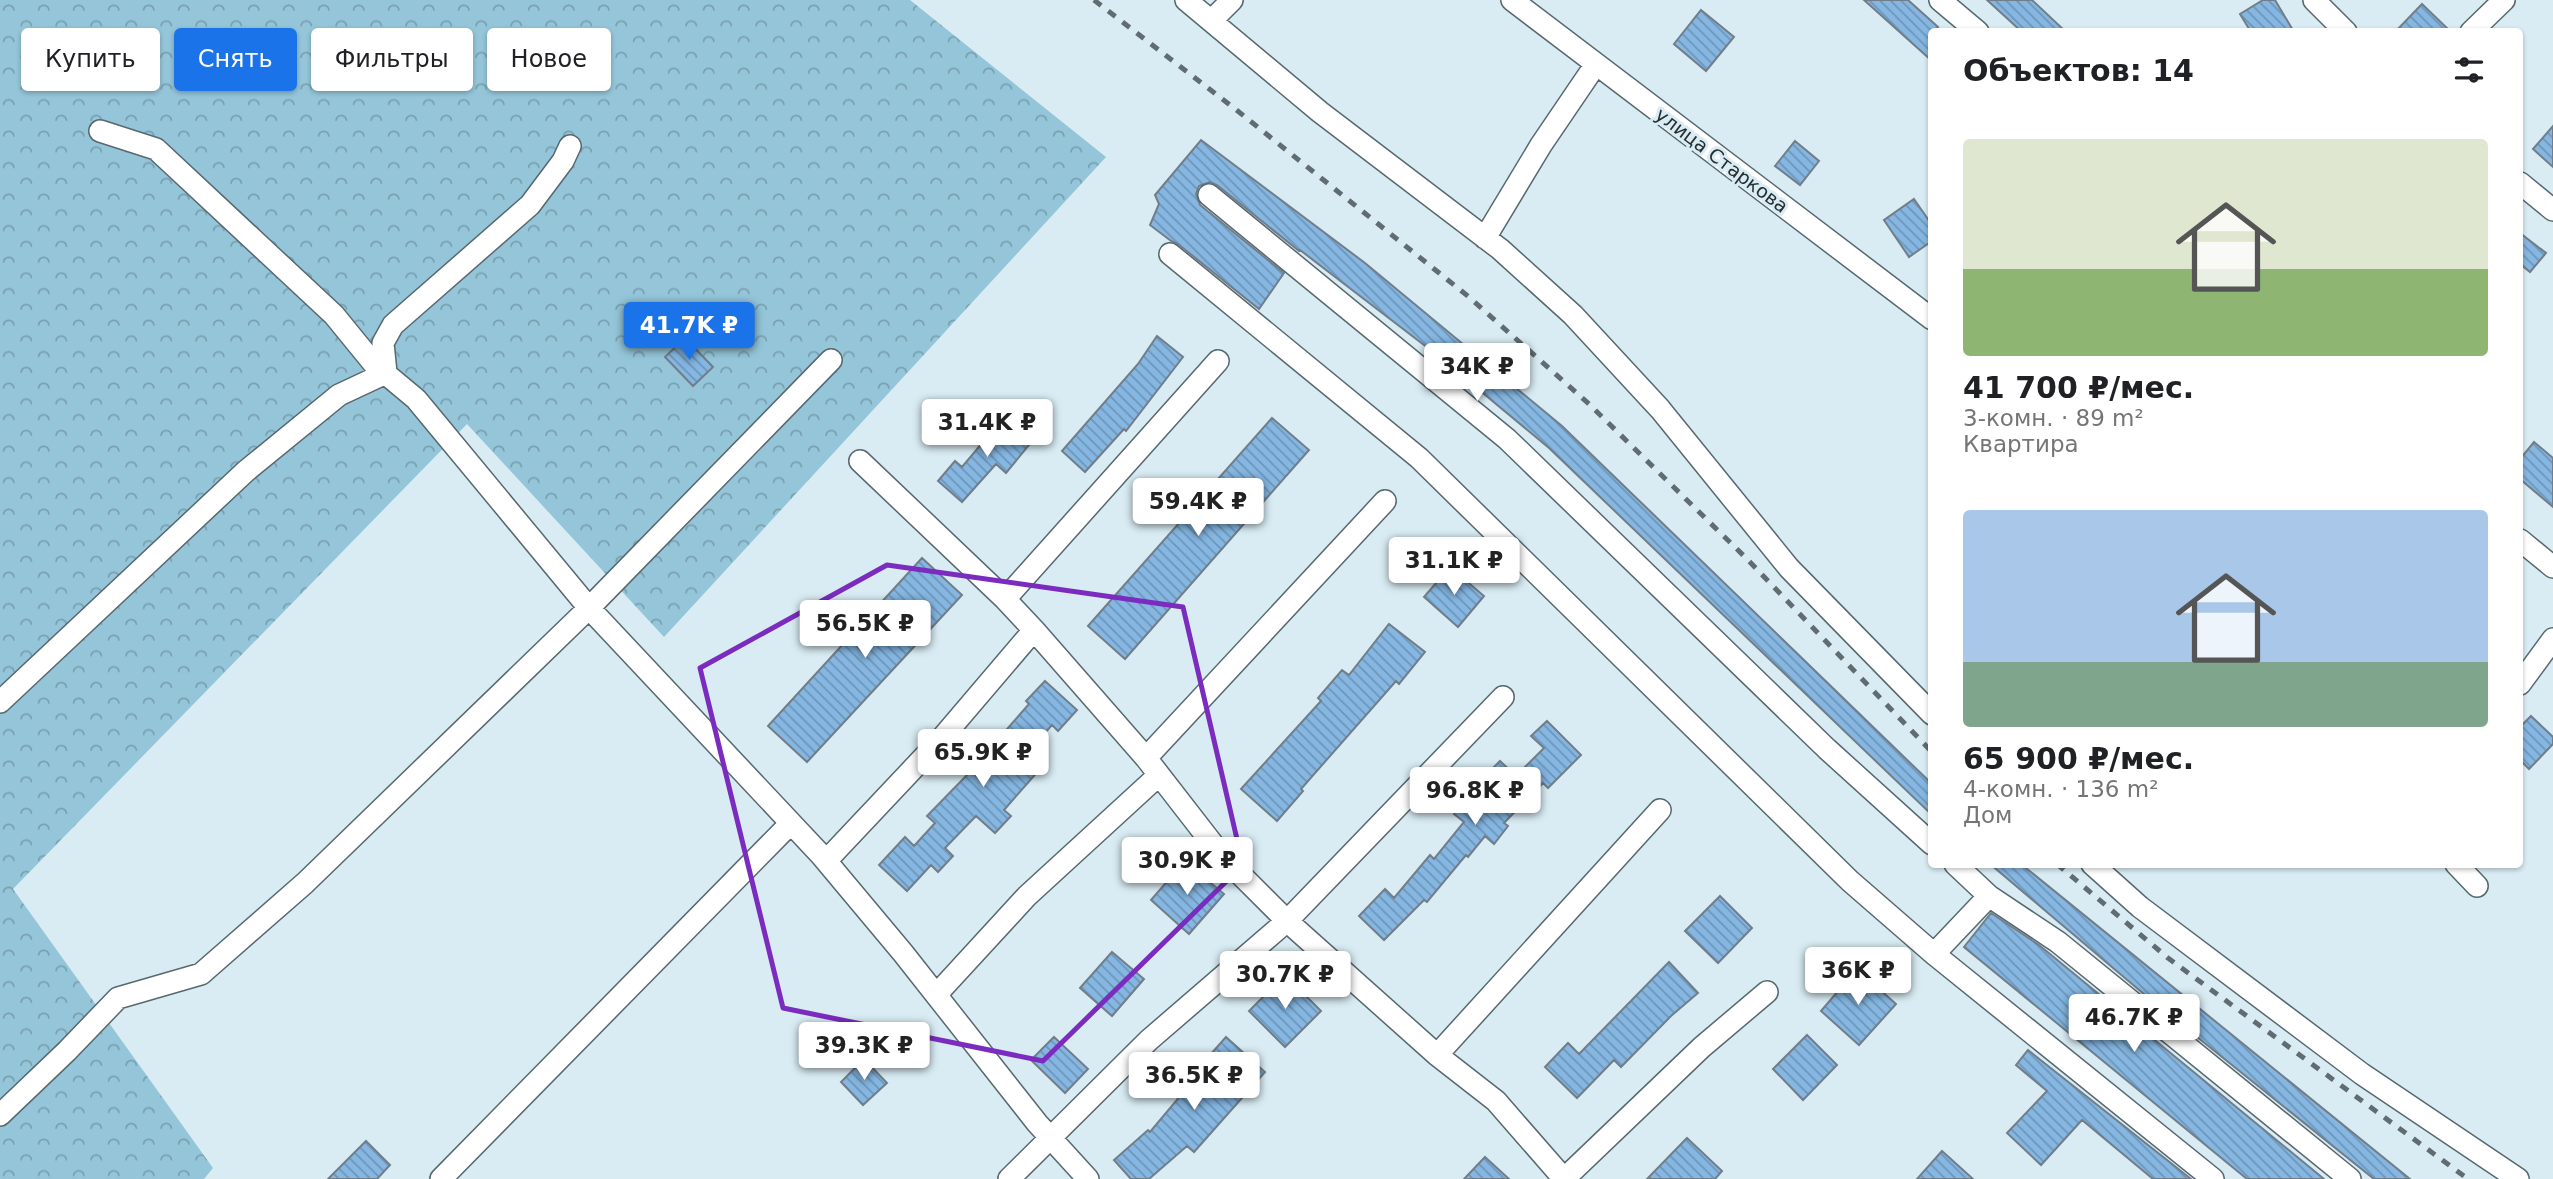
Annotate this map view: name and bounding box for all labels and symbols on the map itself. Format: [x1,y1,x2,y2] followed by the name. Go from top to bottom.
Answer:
[1651,103,1793,217] street label: улица Старкова
[624,302,754,362] pin: 41.7K ₽
[1428,344,1526,403] pin: 34K ₽
[922,400,1052,459] pin: 31.4K ₽
[1133,478,1263,538] pin: 59.4K ₽
[1389,538,1519,597] pin: 31.1K ₽
[800,600,930,660] pin: 56.5K ₽
[918,730,1048,789] pin: 65.9K ₽
[1410,768,1540,827] pin: 96.8K ₽
[1122,838,1252,897] pin: 30.9K ₽
[1809,948,1907,1007] pin: 36K ₽
[1220,951,1350,1011] pin: 30.7K ₽
[2069,995,2199,1054] pin: 46.7K ₽
[799,1023,929,1082] pin: 39.3K ₽
[1129,1052,1259,1112] pin: 36.5K ₽

